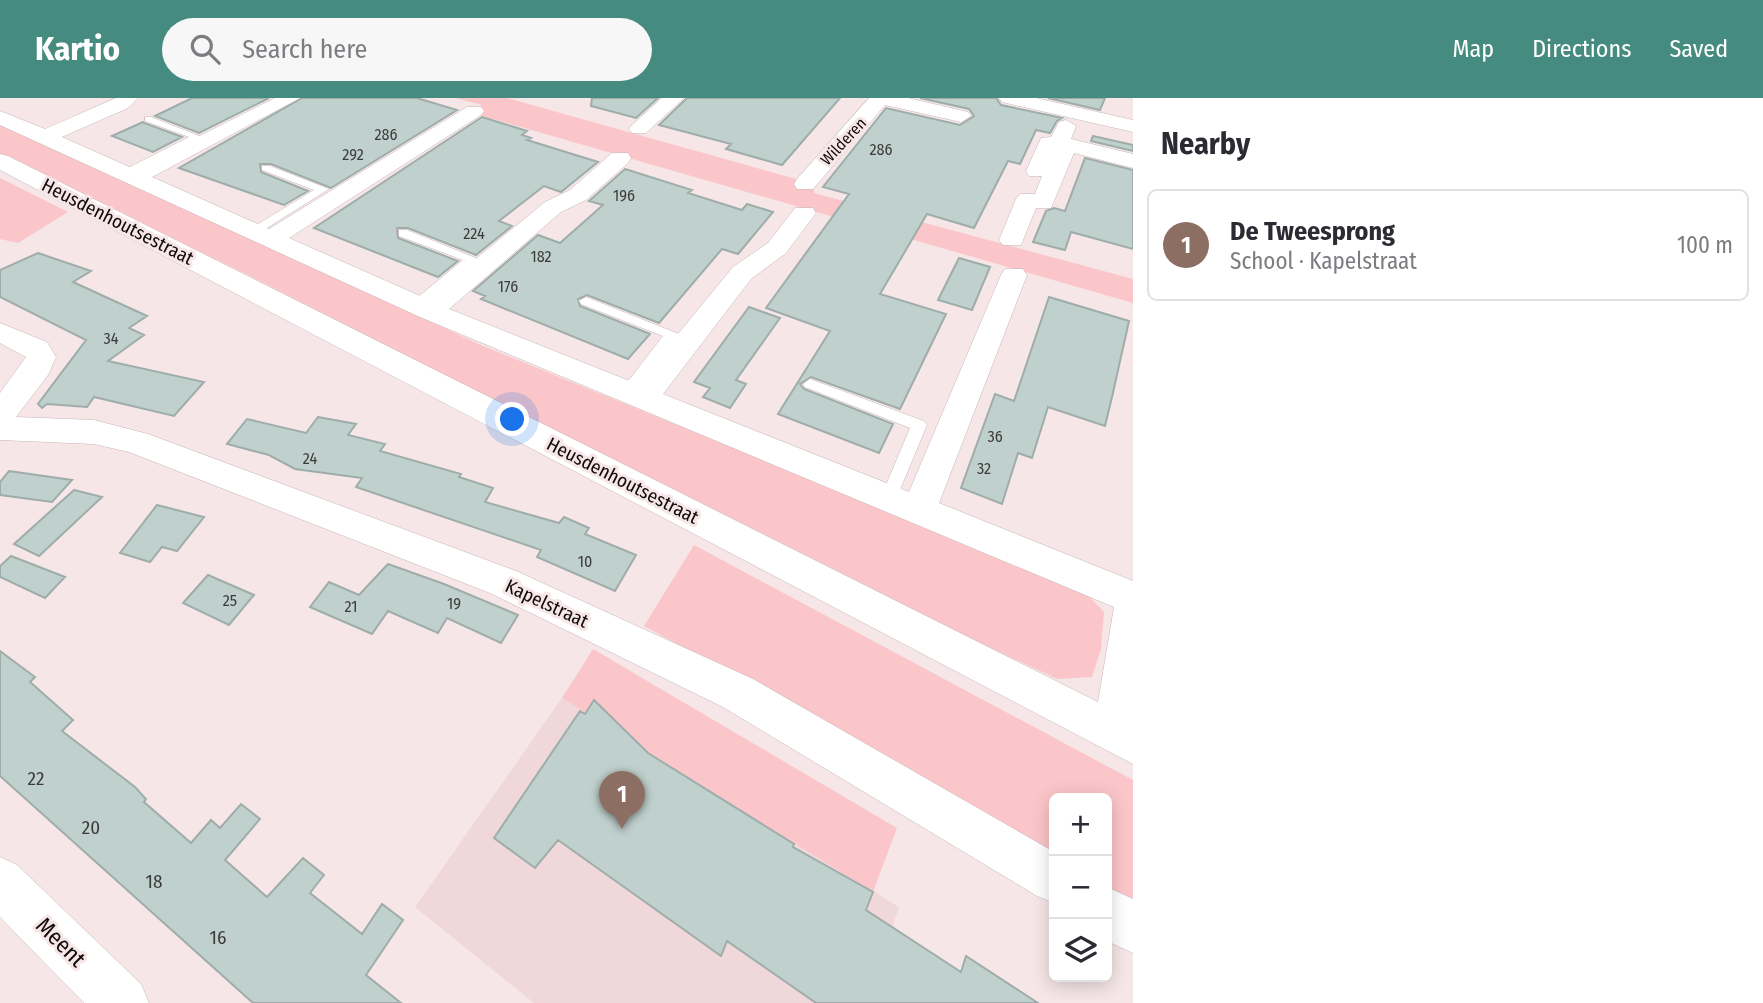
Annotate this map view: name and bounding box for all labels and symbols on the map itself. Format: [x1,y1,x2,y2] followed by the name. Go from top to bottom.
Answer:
[817,114,870,169] street label: Wilderen
[375,125,398,144] house number: 286
[870,140,893,159] house number: 286
[342,145,364,164] house number: 292
[38,173,198,270] street label: Heusdenhoutsestraat
[613,186,635,205] house number: 196
[463,224,485,243] house number: 224
[530,247,552,266] house number: 182
[498,277,518,296] house number: 176
[104,329,119,348] house number: 34
[495,402,529,436] your location
[987,427,1003,446] house number: 36
[543,432,703,529] street label: Heusdenhoutsestraat
[303,449,317,468] house number: 24
[977,459,991,478] house number: 32
[578,552,592,571] house number: 10
[502,574,593,633] street label: Kapelstraat
[223,591,237,610] house number: 25
[447,594,461,613] house number: 19
[345,597,357,616] house number: 21
[28,767,44,790] house number: 22
[599,771,645,829] pin: 1
[82,816,100,839] house number: 20
[146,870,162,893] house number: 18
[30,911,92,973] street label: Meent
[210,926,226,949] house number: 16

